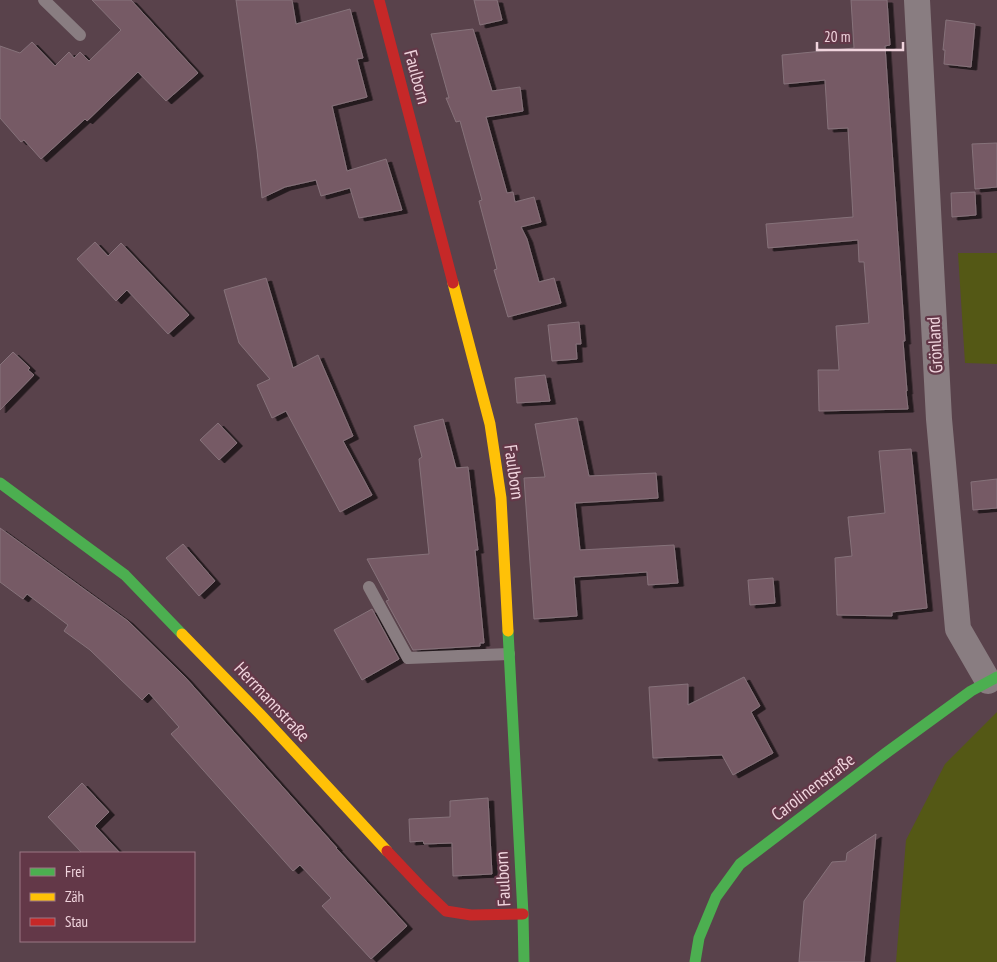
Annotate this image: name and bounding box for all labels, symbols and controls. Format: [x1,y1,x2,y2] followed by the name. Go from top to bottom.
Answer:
[817,20,903,52] scale bar
[824,27,850,46] text: 20 m
[399,47,436,106] street label: Faulborn
[922,316,947,374] street label: Grönland
[499,443,530,501] street label: Faulborn
[229,657,315,746] street label: Herrmannstraße
[766,748,859,825] street label: Carolinenstraße
[490,851,515,907] street label: Faulborn
[20,852,195,942] legend
[65,862,85,881] text: Frei
[65,887,84,906] text: Zäh
[65,912,88,931] text: Stau

